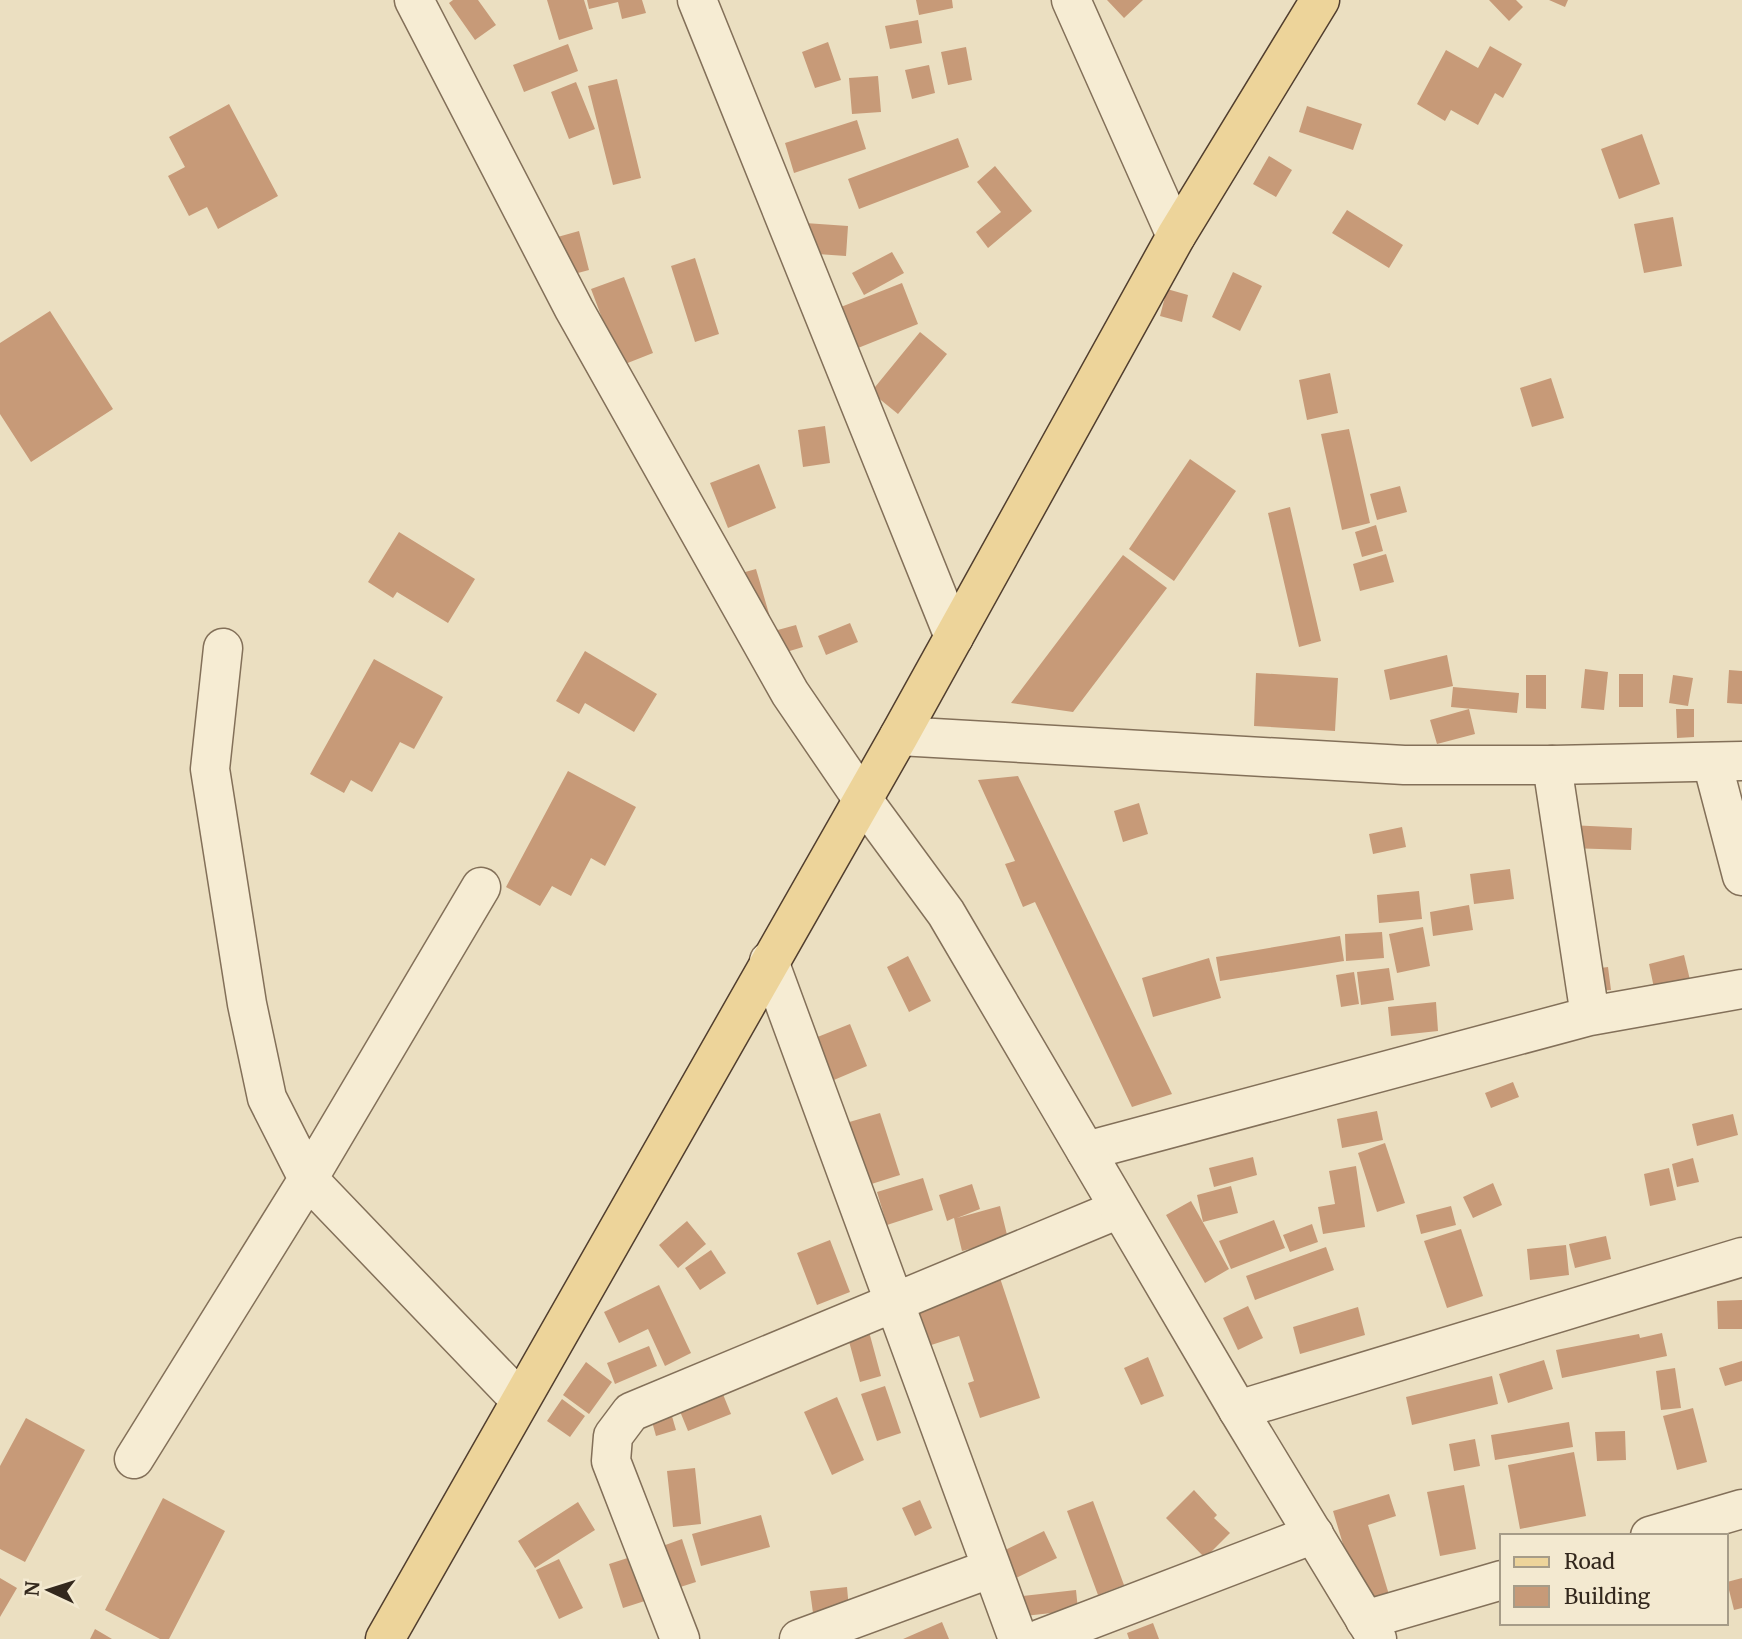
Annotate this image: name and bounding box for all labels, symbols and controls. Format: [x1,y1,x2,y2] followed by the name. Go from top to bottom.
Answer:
[1500,1534,1728,1625] legend
[1564,1548,1615,1575] text: Road
[14,1555,84,1625] north arrow
[20,1580,45,1597] text: N
[1564,1583,1651,1610] text: Building

